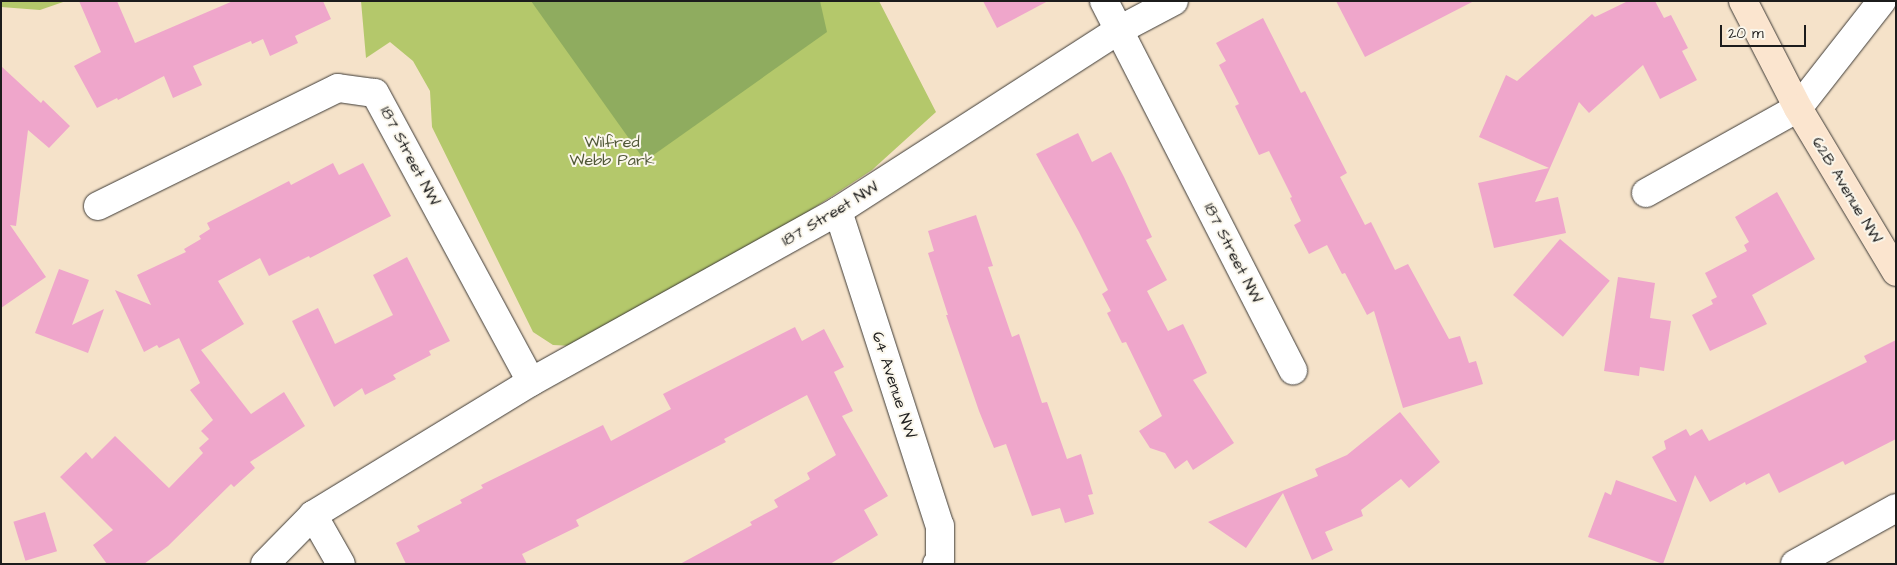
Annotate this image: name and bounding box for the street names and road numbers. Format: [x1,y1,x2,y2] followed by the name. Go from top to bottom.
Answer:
[376,103,444,209] street label: 187 Street NW
[1808,133,1886,247] street label: 62B Avenue NW
[778,178,882,250] street label: 187 Street NW
[1200,200,1266,306] street label: 187 Street NW
[868,329,920,441] street label: 64 Avenue NW

